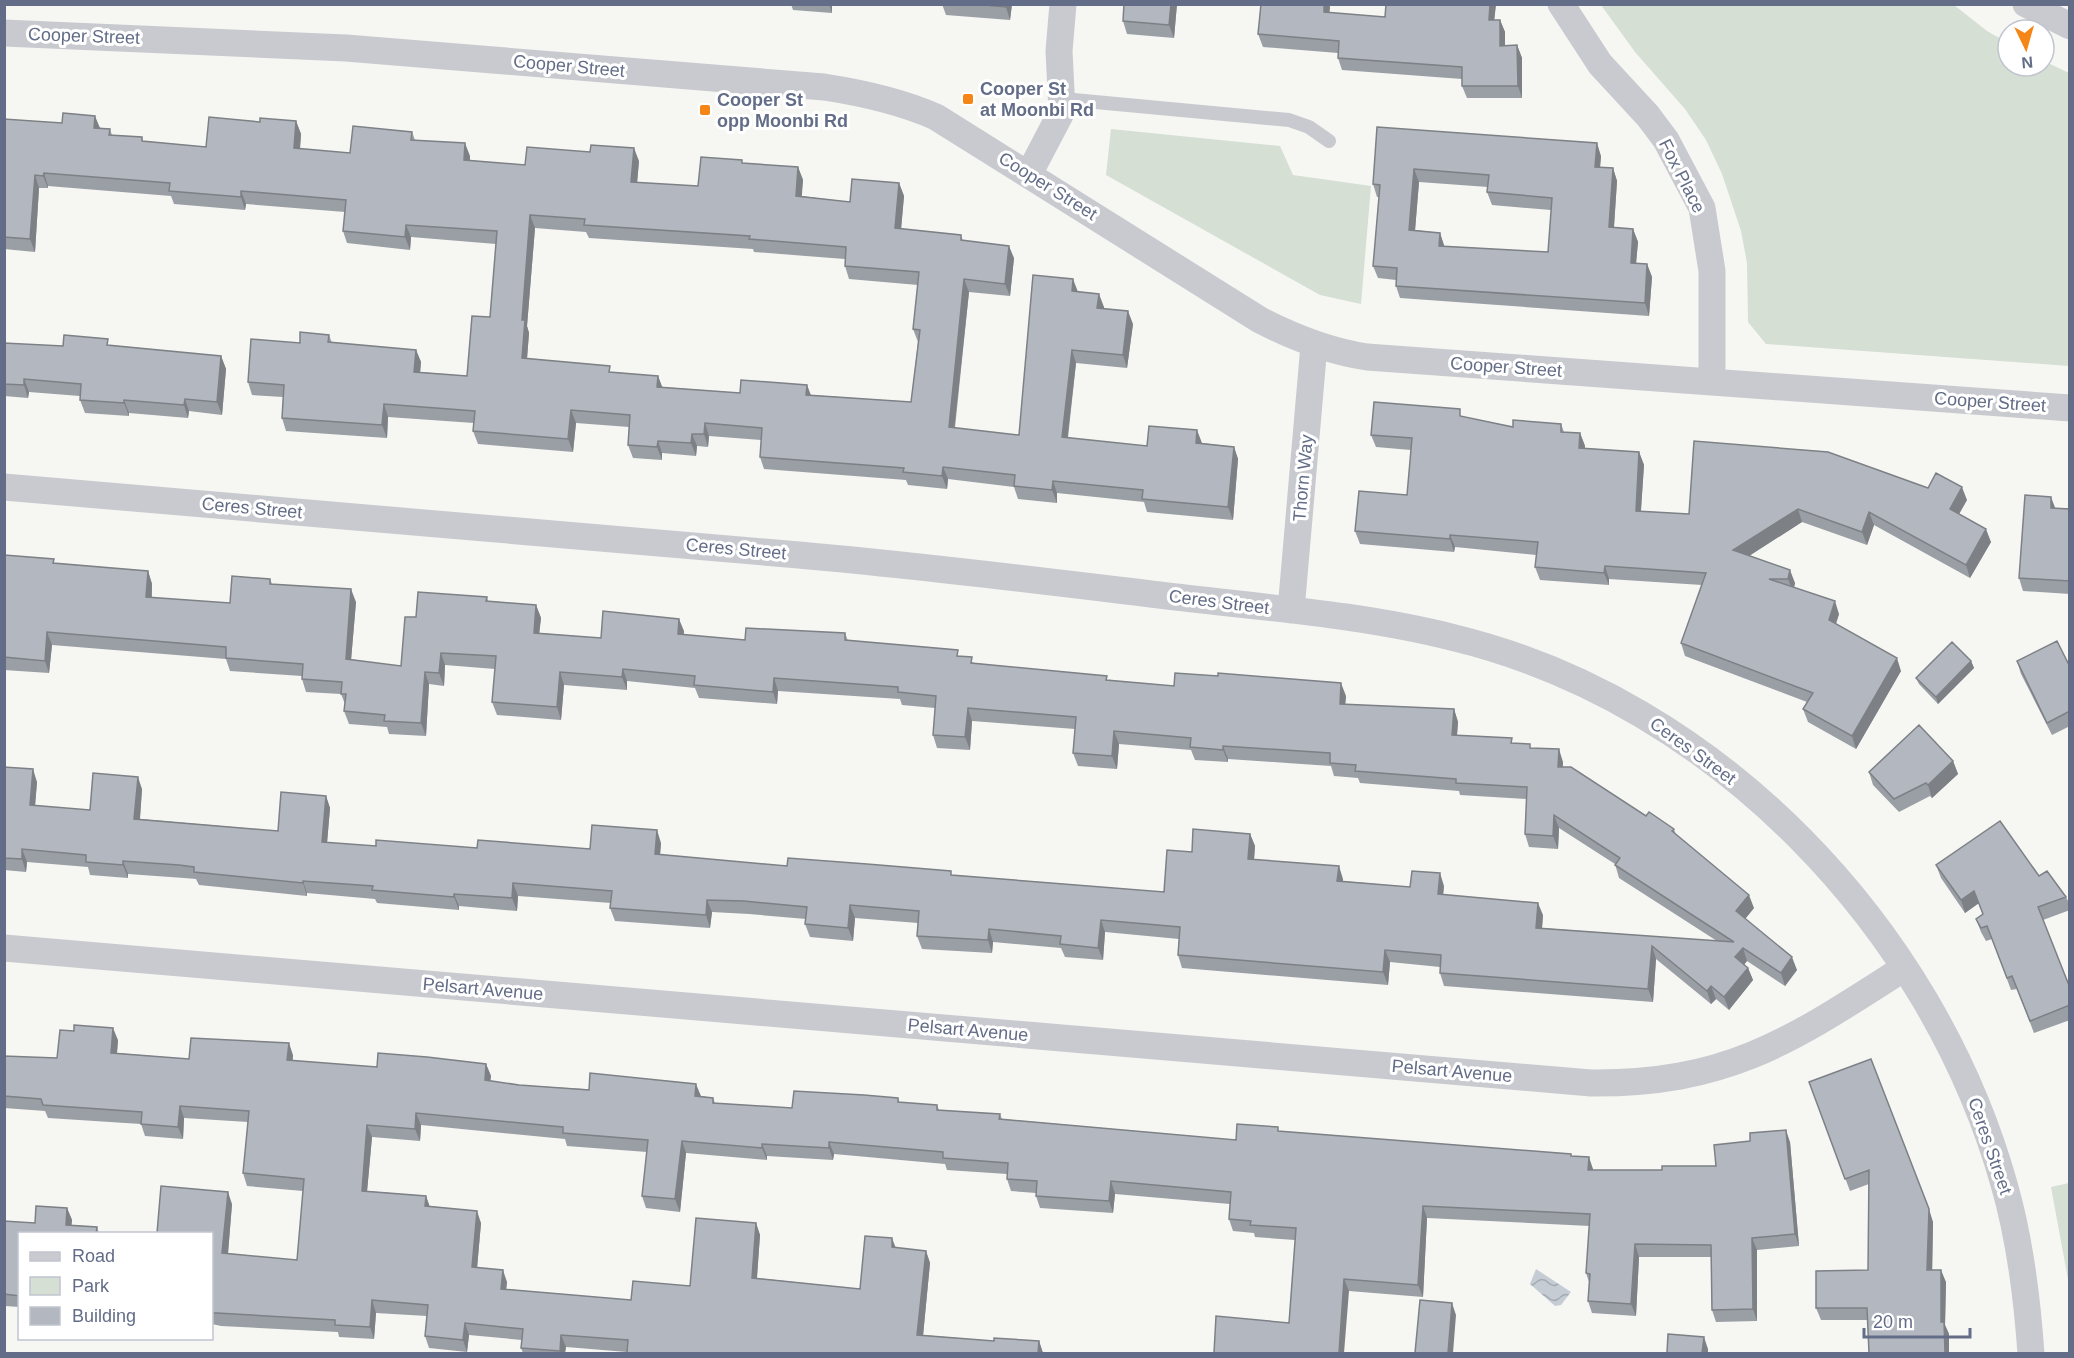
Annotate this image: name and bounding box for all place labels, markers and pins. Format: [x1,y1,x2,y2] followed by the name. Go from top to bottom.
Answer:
[980,79,1094,120] place label: Cooper St at Moonbi Rd
[717,90,848,131] place label: Cooper St opp Moonbi Rd
[961,92,975,106] marker: Cooper St at Moonbi Rd
[698,103,712,117] marker: Cooper St opp Moonbi Rd

